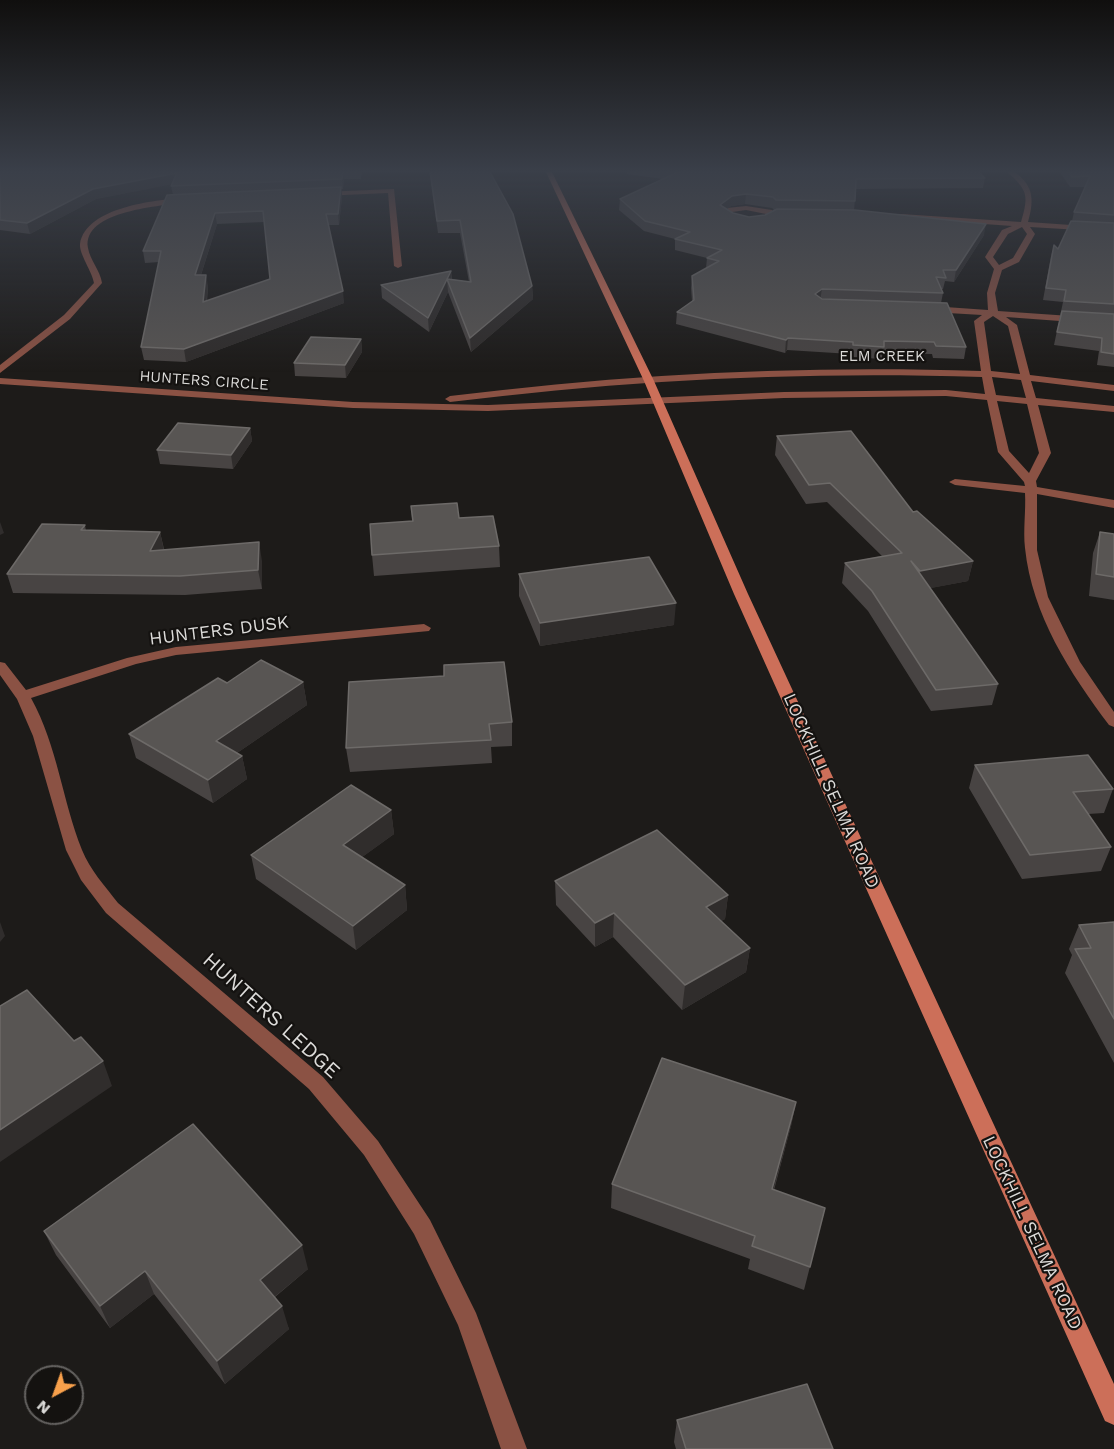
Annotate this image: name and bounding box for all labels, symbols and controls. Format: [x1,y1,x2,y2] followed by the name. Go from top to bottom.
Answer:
[839,348,925,366] street label: ELM CREEK
[139,368,269,394] street label: HUNTERS CIRCLE
[148,612,290,650] street label: HUNTERS DUSK
[778,690,884,892] street label: LOCKHILL SELMA ROAD
[197,948,345,1084] street label: HUNTERS LEDGE
[978,1133,1086,1333] street label: LOCKHILL SELMA ROAD
[24,1365,84,1425] north arrow
[32,1396,54,1419] text: N

